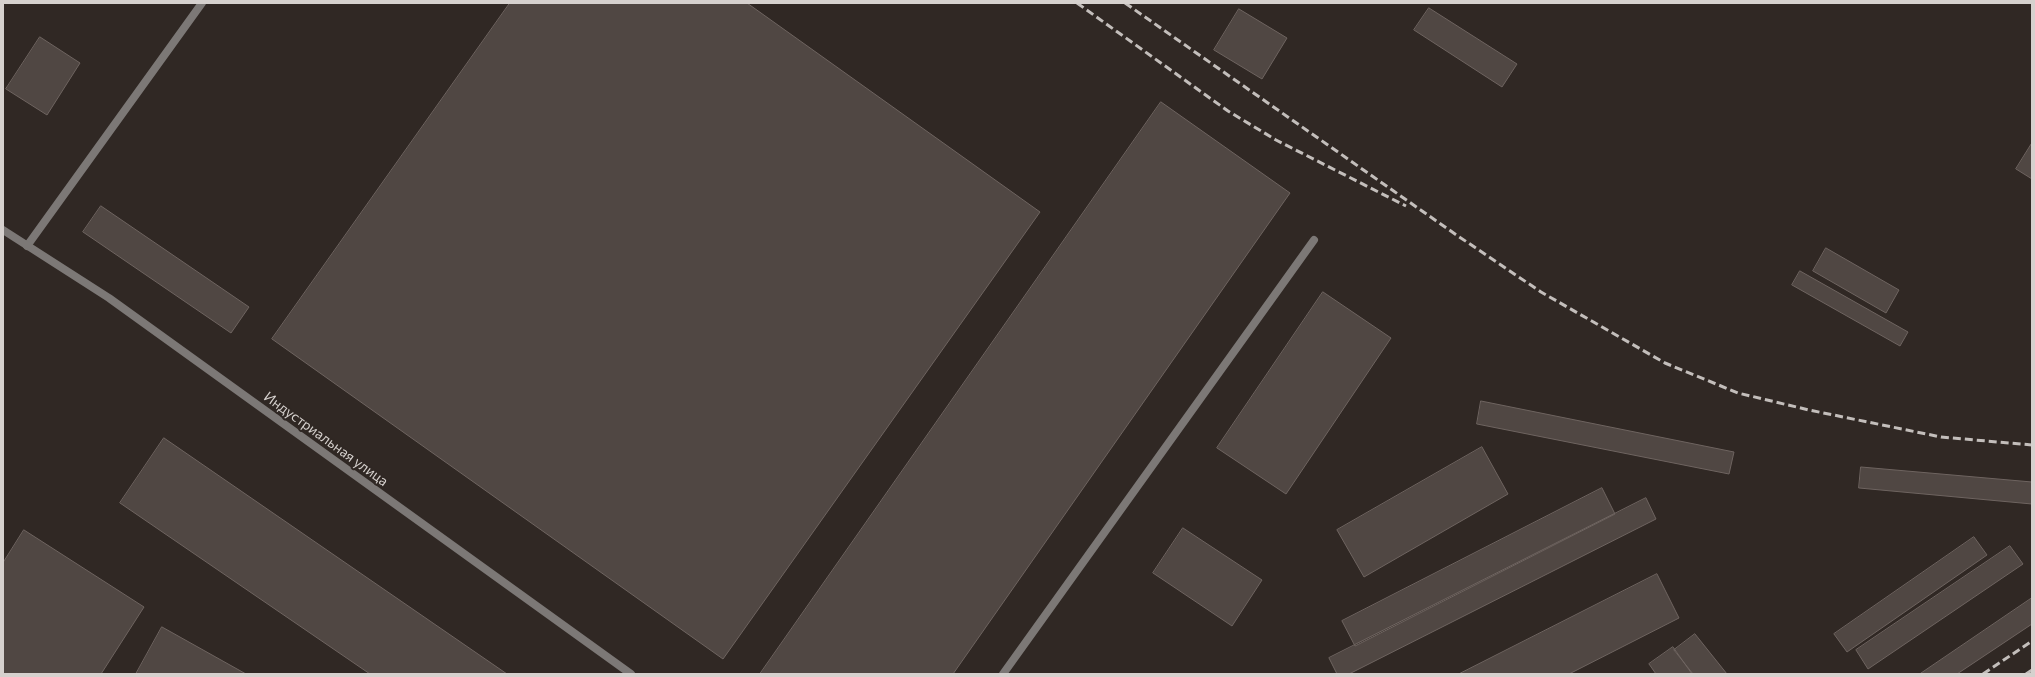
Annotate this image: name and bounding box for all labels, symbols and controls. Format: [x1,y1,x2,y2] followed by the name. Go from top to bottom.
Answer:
[261,388,391,490] street label: Индустриальная улица

